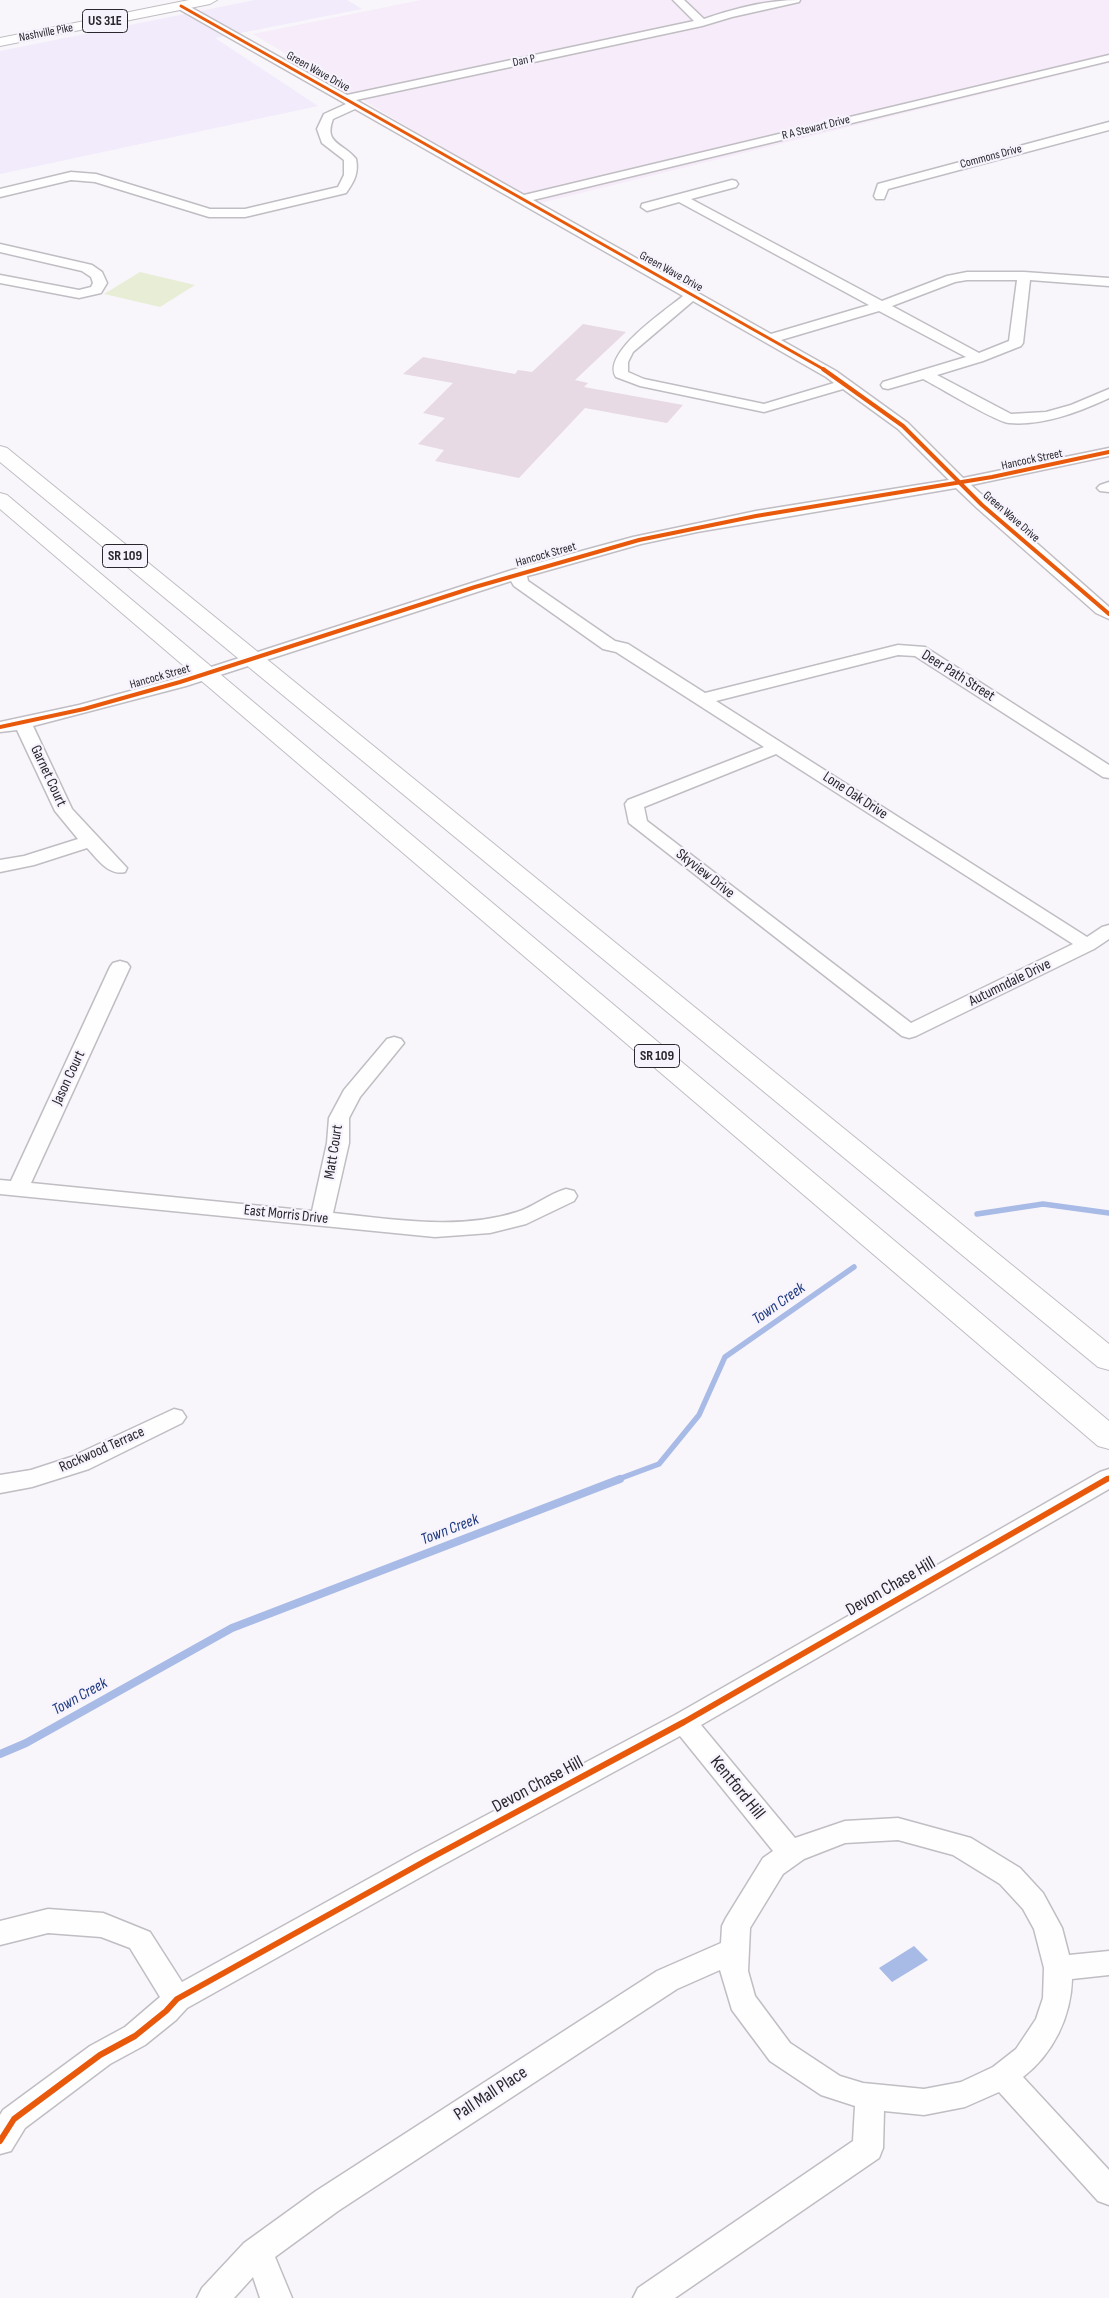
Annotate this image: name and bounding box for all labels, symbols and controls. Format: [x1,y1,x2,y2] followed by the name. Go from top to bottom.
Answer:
[82,10,128,32] road number: US 31E
[18,21,74,45] street label: Nashville Pike
[284,49,352,95] street label: Green Wave Drive
[511,52,537,70] street label: Dan P
[781,113,851,143] street label: R A Stewart Drive
[959,142,1023,172] street label: Commons Drive
[637,249,705,295] street label: Green Wave Drive
[1000,446,1064,474] street label: Hancock Street
[980,489,1042,545] street label: Green Wave Drive
[514,540,578,570] street label: Hancock Street
[102,544,148,568] road number: SR 109
[918,646,998,706] street label: Deer Path Street
[128,662,192,692] street label: Hancock Street
[26,742,70,810] street label: Garnet Court
[819,768,891,824] street label: Lone Oak Drive
[672,846,738,902] street label: Skyview Drive
[966,955,1054,1011] street label: Autumndale Drive
[634,1044,680,1068] road number: SR 109
[49,1048,89,1108] street label: Jason Court
[321,1123,347,1181] street label: Matt Court
[243,1202,329,1228] street label: East Morris Drive
[749,1279,809,1329] water label: Town Creek
[57,1423,147,1477] street label: Rockwood Terrace
[419,1510,481,1550] water label: Town Creek
[842,1553,940,1621] street label: Devon Chase Hill
[49,1674,111,1720] water label: Town Creek
[489,1752,587,1818] street label: Devon Chase Hill
[705,1752,769,1824] street label: Kentford Hill
[450,2062,532,2126] street label: Pall Mall Place

